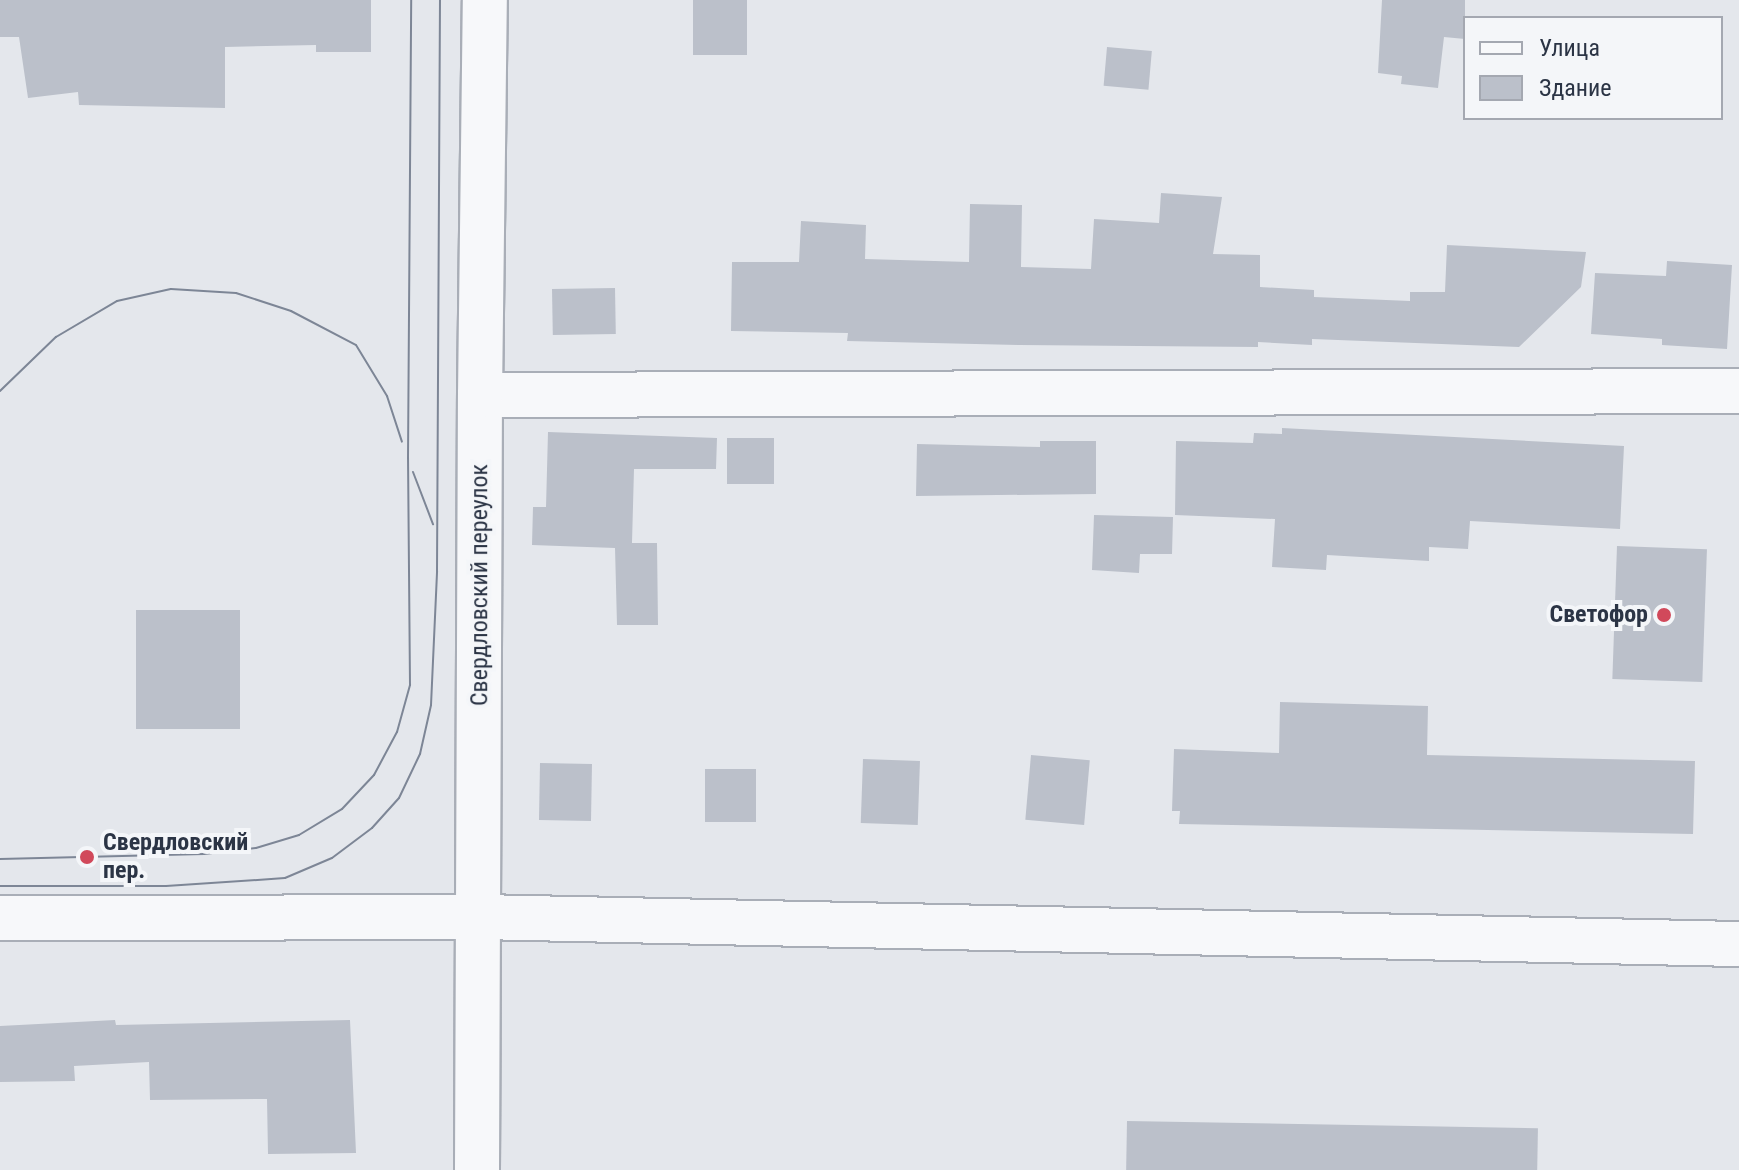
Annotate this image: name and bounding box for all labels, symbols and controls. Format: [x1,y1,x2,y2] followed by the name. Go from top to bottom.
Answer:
[1463,16,1723,120] legend
[1539,34,1600,62] text: Улица
[1539,74,1611,102] text: Здание
[466,464,494,706] street label: Свердловский переулок
[1549,601,1648,629] place label: Светофор
[1655,606,1673,624] marker: Светофор
[103,829,248,885] place label: Свердловский пер.
[78,848,96,866] marker: Свердловский пер.

